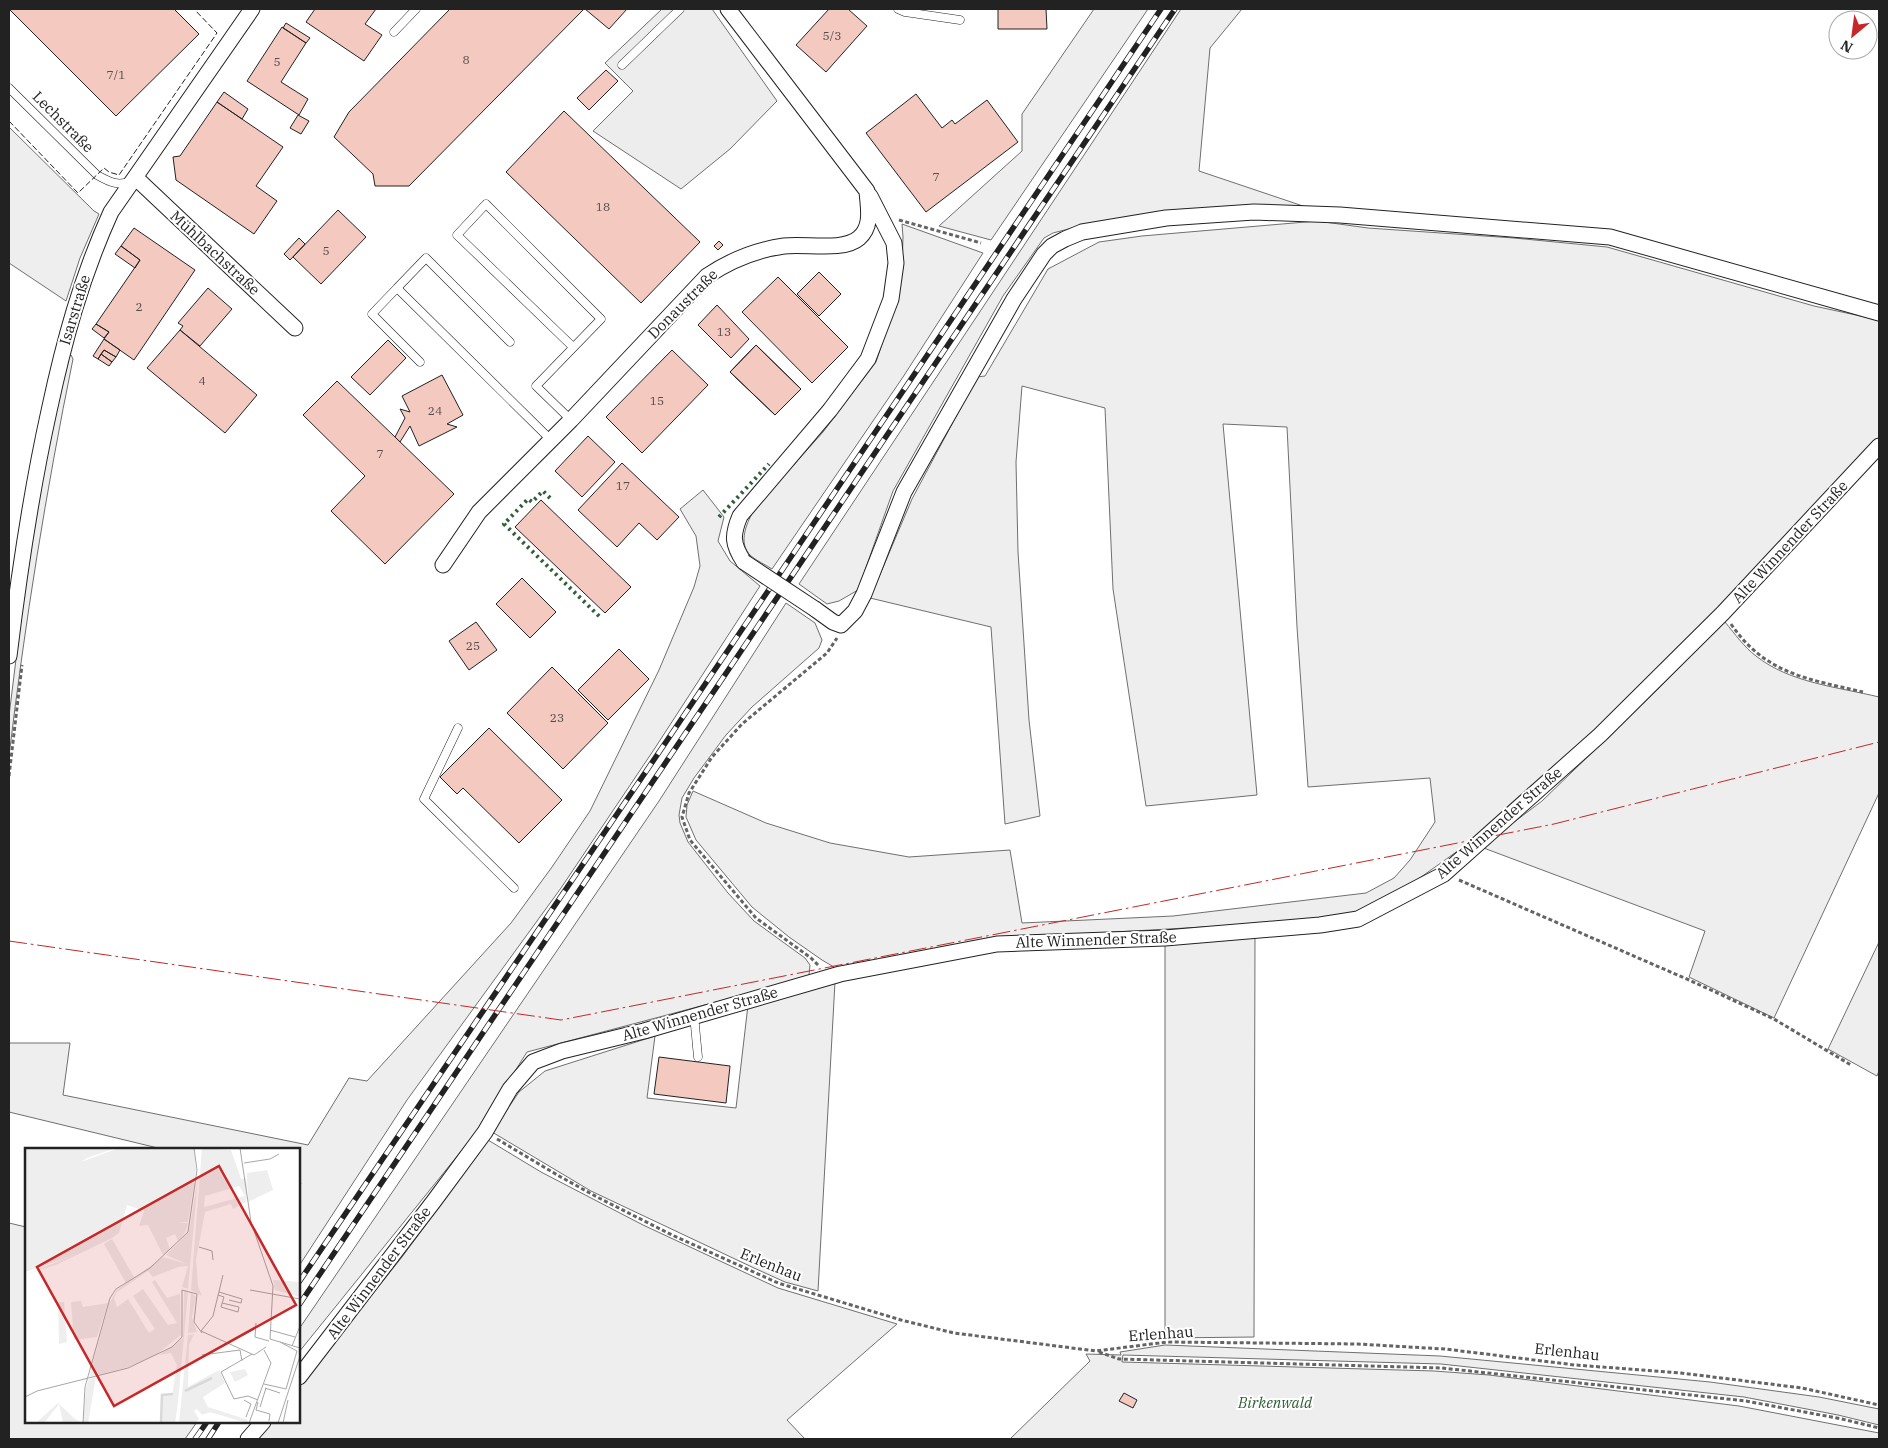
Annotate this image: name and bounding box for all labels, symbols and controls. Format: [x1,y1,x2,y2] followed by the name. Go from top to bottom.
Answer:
[1828,10,1878,60] north arrow
[823,28,841,43] house number: 5/3
[1837,36,1856,57] text: N
[462,52,470,67] house number: 8
[273,54,281,69] house number: 5
[107,67,125,82] house number: 7/1
[29,87,98,156] street label: Lechstraße
[932,169,940,184] house number: 7
[596,199,610,214] house number: 18
[167,206,264,299] street label: Mühlbachstraße
[322,243,330,258] house number: 5
[644,265,722,343] street label: Donaustraße
[55,272,94,347] street label: Isarstraße
[135,299,143,314] house number: 2
[717,324,731,339] house number: 13
[198,373,206,388] house number: 4
[650,393,664,408] house number: 15
[428,403,442,418] house number: 24
[376,446,384,461] house number: 7
[1728,476,1852,607] street label: Alte Winnender Straße
[616,478,630,493] house number: 17
[466,638,480,653] house number: 25
[550,710,564,725] house number: 23
[1432,763,1566,883] street label: Alte Winnender Straße
[1015,927,1177,952] street label: Alte Winnender Straße
[620,982,780,1045] street label: Alte Winnender Straße
[25,1148,300,1423] inset map
[323,1203,435,1343] street label: Alte Winnender Straße
[737,1244,805,1286] street label: Erlenhau
[1128,1322,1194,1345] street label: Erlenhau
[1534,1339,1600,1364] street label: Erlenhau
[1237,1393,1313,1412] park label: Birkenwald

